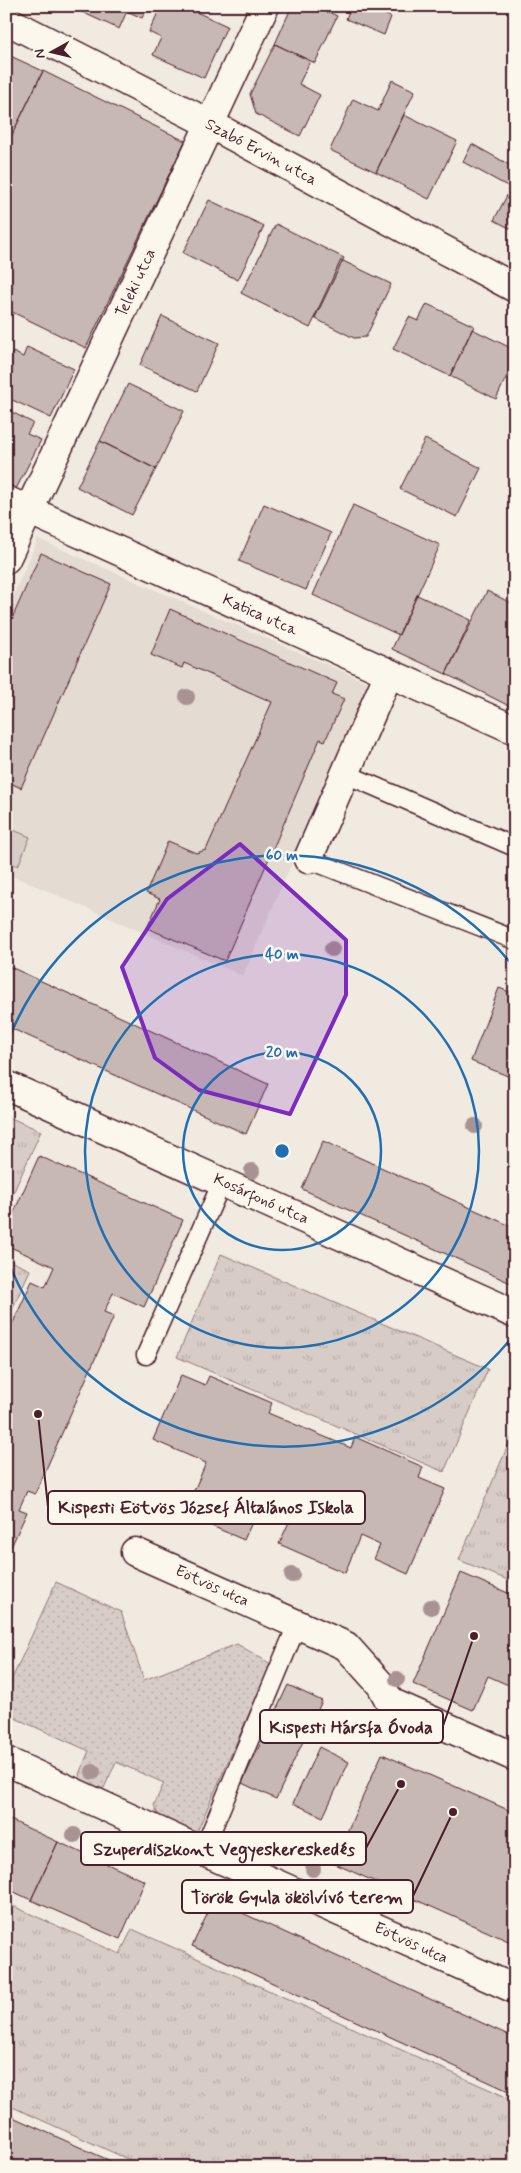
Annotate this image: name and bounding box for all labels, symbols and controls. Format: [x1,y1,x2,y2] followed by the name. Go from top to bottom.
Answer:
[28,28,78,78] north arrow
[31,48,50,60] text: N
[201,114,321,190] street label: Szabó Ervin utca
[111,245,161,321] street label: Teleki utca
[219,589,301,641] street label: Katica utca
[266,846,298,866] text: 60 m
[265,945,299,965] text: 40 m
[266,1043,298,1063] text: 20 m
[273,1142,291,1160] centre of rings
[209,1169,312,1231] street label: Kosárfonó utca
[48,1491,365,1524] callout: Kispesti Eötvös József Általános Iskola
[58,1496,354,1520] text: Kispesti Eötvös József Általános Iskola
[172,1560,252,1612] street label: Eötvös utca
[260,1710,443,1743] callout: Kispesti Hársfa Óvoda
[269,1716,433,1740] text: Kispesti Hársfa Óvoda
[81,1832,366,1865] callout: Szuperdiszkont Vegyeskereskedés
[93,1838,355,1864] text: Szuperdiszkont Vegyeskereskedés
[182,1880,413,1913] callout: Török Gyula ökölvívó terem
[191,1886,403,1910] text: Török Gyula ökölvívó terem
[371,1917,451,1969] street label: Eötvös utca

